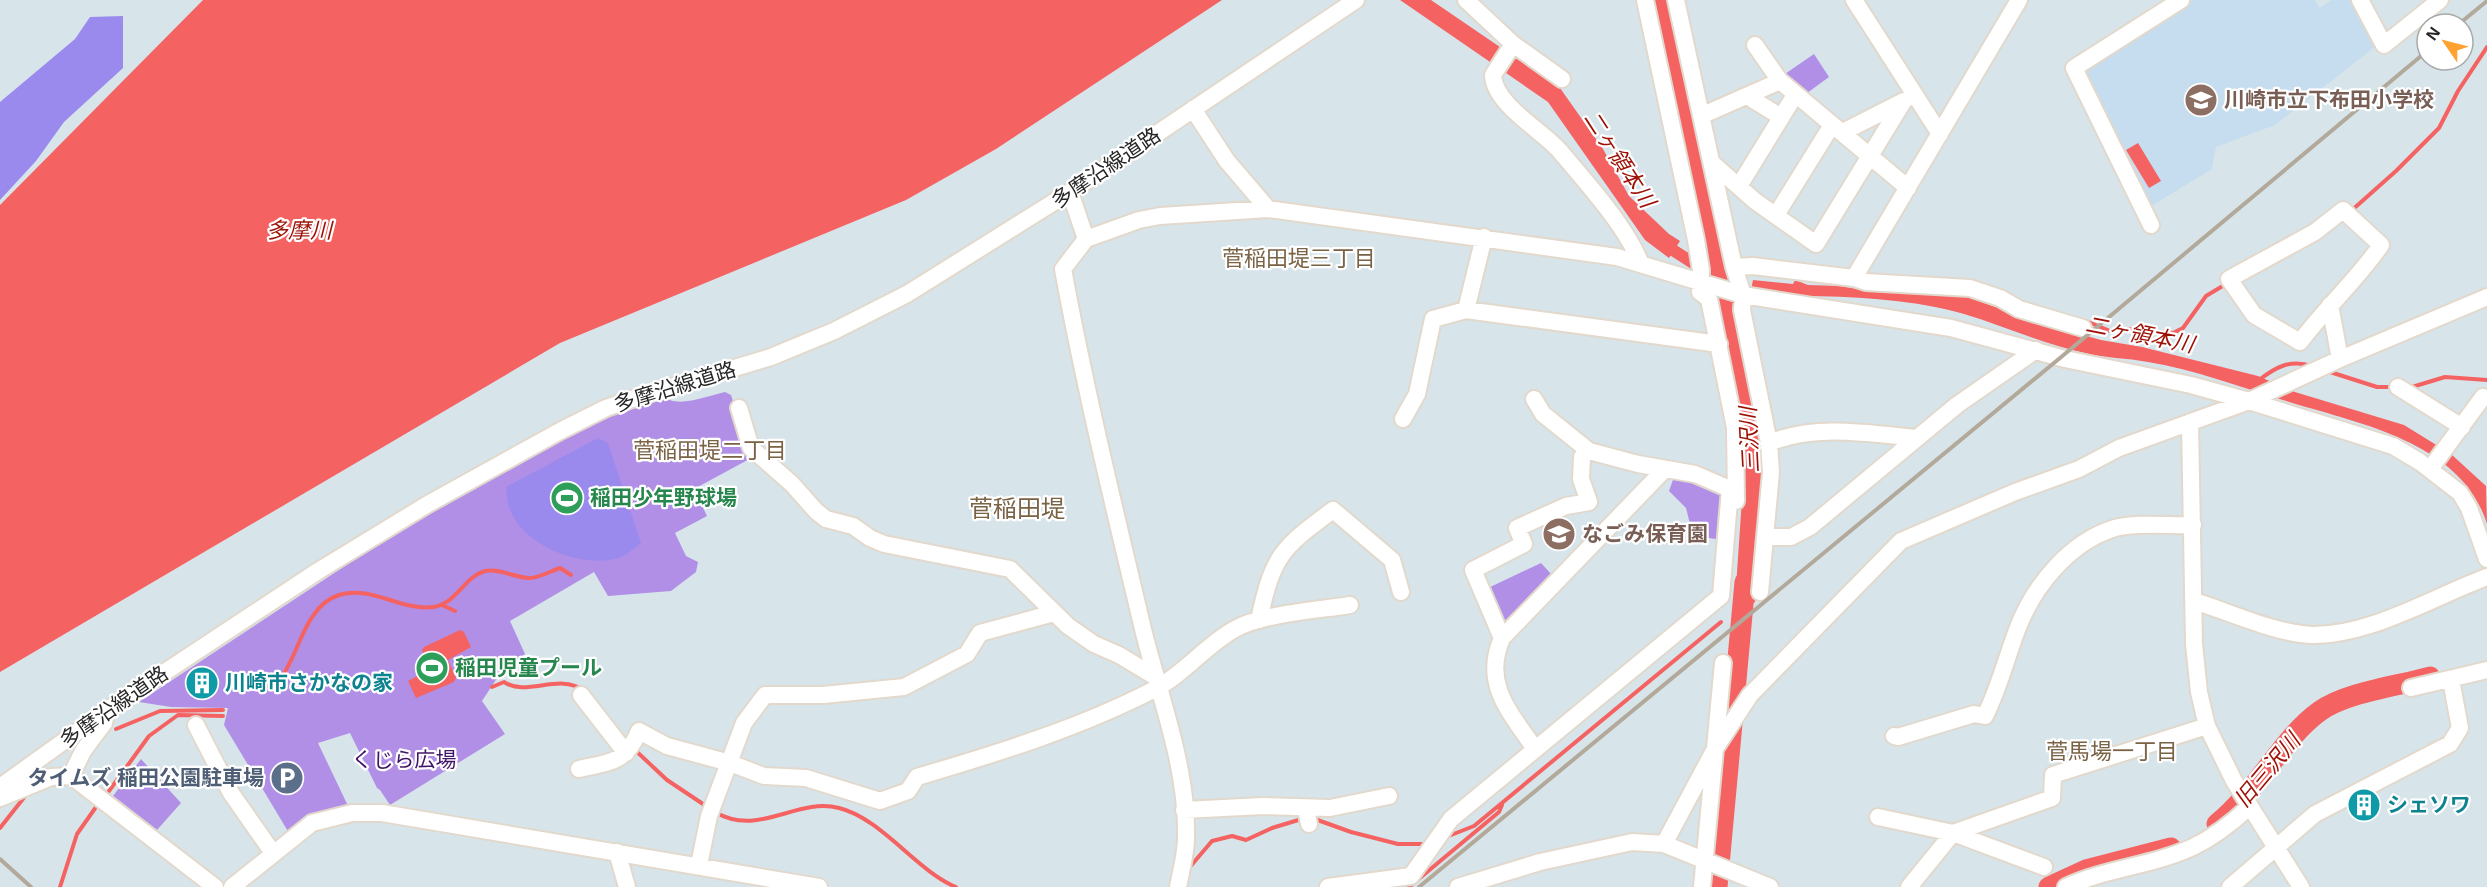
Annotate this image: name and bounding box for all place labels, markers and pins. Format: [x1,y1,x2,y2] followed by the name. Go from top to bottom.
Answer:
[2183,82,2219,118] school or university icon: 川崎市立下布田小学校
[2224,88,2434,111] place label: 川崎市立下布田小学校
[549,480,585,516] sports icon: 稲田少年野球場
[590,486,737,509] place label: 稲田少年野球場
[1541,516,1577,552] school or university icon: なごみ保育園
[1582,522,1708,545] place label: なごみ保育園
[414,650,450,686] sports icon: 稲田児童プール
[455,656,602,679] place label: 稲田児童プール
[184,665,220,701] building icon: 川崎市さかなの家
[225,671,393,694] place label: 川崎市さかなの家
[269,760,305,796] parking icon: タイムズ 稲田公園駐車場
[28,766,264,789] place label: タイムズ 稲田公園駐車場
[2346,787,2382,823] building icon: シェソワ
[2387,793,2471,816] place label: シェソワ

